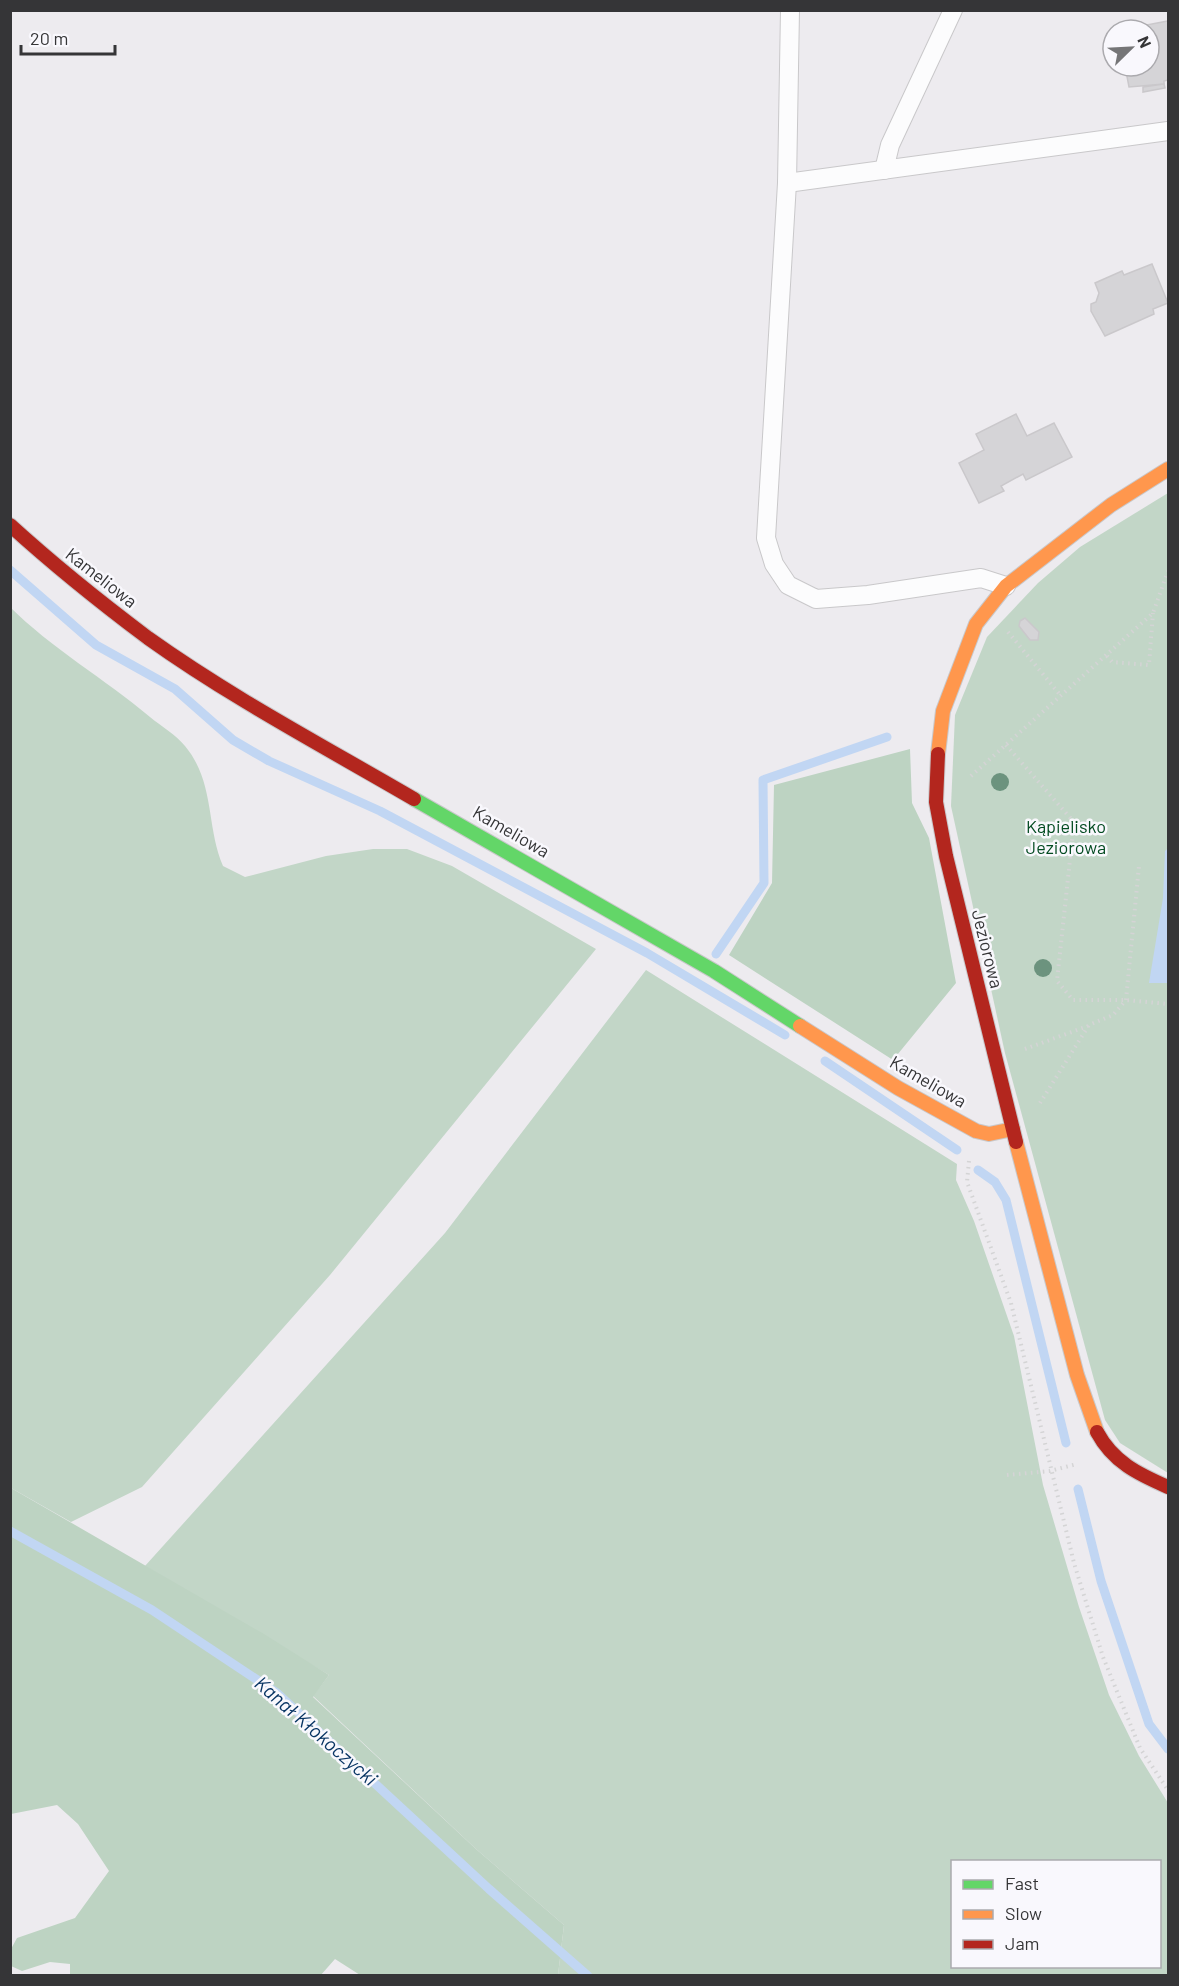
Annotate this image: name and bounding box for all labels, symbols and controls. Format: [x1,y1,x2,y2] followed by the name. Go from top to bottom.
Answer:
[21,18,116,56] scale bar
[1101,18,1161,78] north arrow
[30,27,68,49] text: 20 m
[1134,33,1156,50] text: N
[61,542,142,612] street label: Kameliowa
[469,800,554,862] street label: Kameliowa
[1026,815,1106,858] park label: Kąpielisko Jeziorowa
[968,907,1008,990] street label: Jeziorowa
[886,1050,971,1112] street label: Kameliowa
[250,1670,383,1790] water label: Kanał Kłokoczycki
[951,1860,1161,1968] legend
[1005,1872,1039,1894] text: Fast
[1005,1902,1042,1924] text: Slow
[1005,1932,1039,1954] text: Jam

